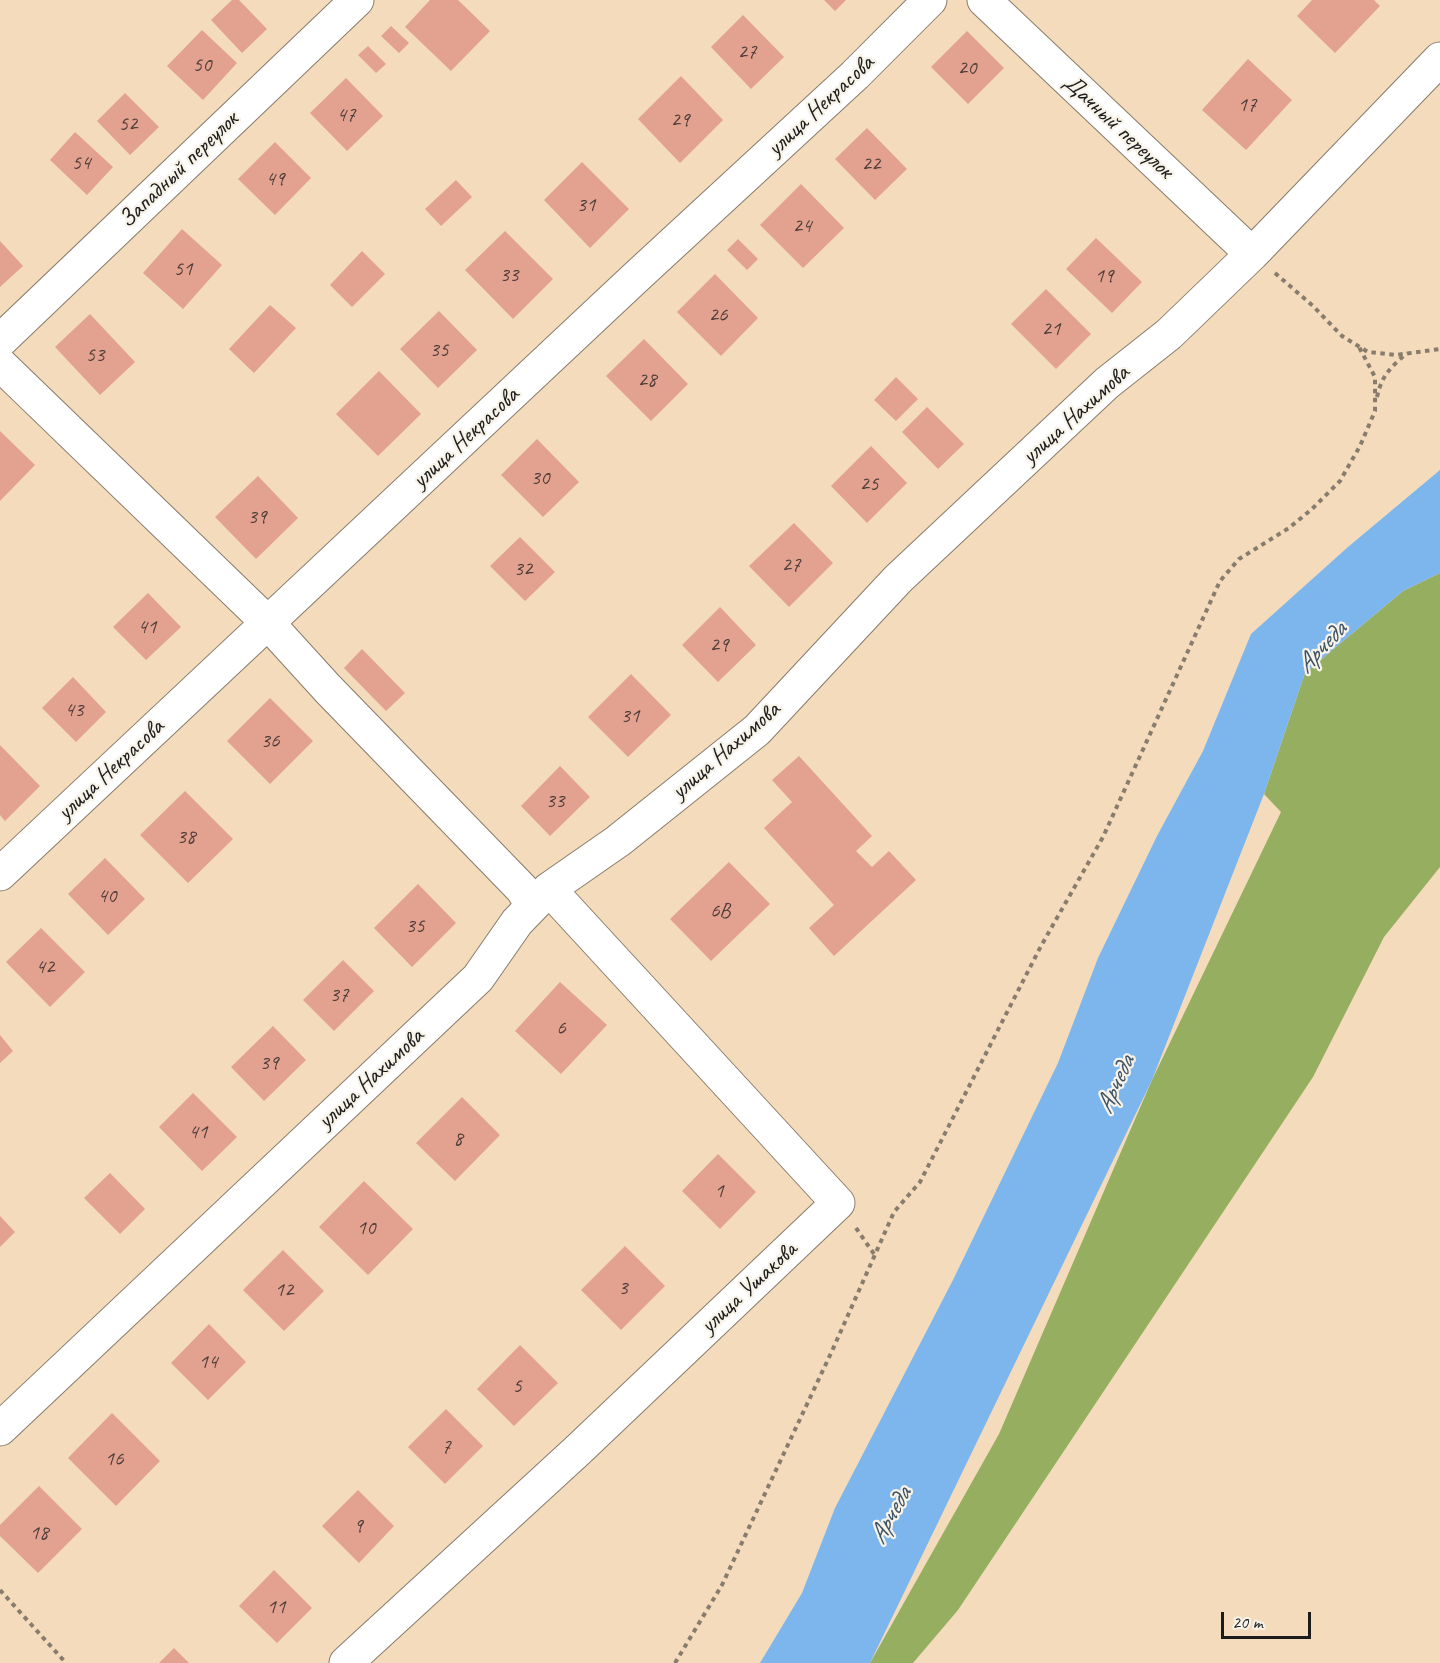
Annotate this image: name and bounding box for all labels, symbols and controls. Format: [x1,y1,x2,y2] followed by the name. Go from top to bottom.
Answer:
[738,39,756,65] house number: 27
[761,49,881,163] street label: улица Некрасова
[193,52,211,78] house number: 50
[958,55,976,81] house number: 20
[1057,69,1179,185] street label: Дачный переулок
[1238,92,1256,118] house number: 17
[337,102,355,128] house number: 47
[113,106,245,234] street label: Западный переулок
[671,107,689,133] house number: 29
[119,111,137,137] house number: 52
[72,150,90,176] house number: 54
[862,151,880,177] house number: 22
[266,166,284,192] house number: 49
[577,192,595,218] house number: 31
[793,213,811,239] house number: 24
[174,256,192,282] house number: 51
[500,262,518,288] house number: 33
[1095,263,1113,289] house number: 19
[709,302,727,328] house number: 26
[1042,316,1060,342] house number: 21
[430,337,448,363] house number: 35
[86,342,104,368] house number: 53
[1016,359,1136,471] street label: улица Нахимова
[638,367,656,393] house number: 28
[406,381,526,495] street label: улица Некрасова
[531,465,549,491] house number: 30
[860,471,878,497] house number: 25
[248,504,266,530] house number: 39
[782,552,800,578] house number: 27
[514,556,532,582] house number: 32
[138,614,156,640] house number: 41
[1290,616,1354,680] water label: Арчеда
[710,632,728,658] house number: 29
[666,696,786,806] street label: улица Нахимова
[65,697,83,723] house number: 43
[621,703,639,729] house number: 31
[51,713,171,827] street label: улица Некрасова
[261,728,279,754] house number: 36
[546,788,564,814] house number: 33
[177,824,195,850] house number: 38
[98,883,116,909] house number: 40
[710,898,730,924] house number: 6В
[406,913,424,939] house number: 35
[36,954,54,980] house number: 42
[330,982,348,1008] house number: 37
[556,1015,566,1041] house number: 6
[312,1022,430,1136] street label: улица Нахимова
[260,1050,278,1076] house number: 39
[1090,1051,1142,1119] water label: Арчеда
[189,1119,207,1145] house number: 41
[453,1126,463,1152] house number: 8
[714,1178,724,1204] house number: 1
[357,1215,375,1241] house number: 10
[695,1236,803,1340] street label: улица Ушакова
[618,1275,628,1301] house number: 3
[275,1277,293,1303] house number: 12
[199,1349,217,1375] house number: 14
[512,1373,522,1399] house number: 5
[441,1434,451,1460] house number: 7
[105,1446,123,1472] house number: 16
[863,1482,919,1550] water label: Арчеда
[353,1513,363,1539] house number: 9
[30,1520,48,1546] house number: 18
[267,1594,285,1620] house number: 11
[1224,1600,1314,1638] scale bar
[1232,1611,1263,1633] text: 20 m

